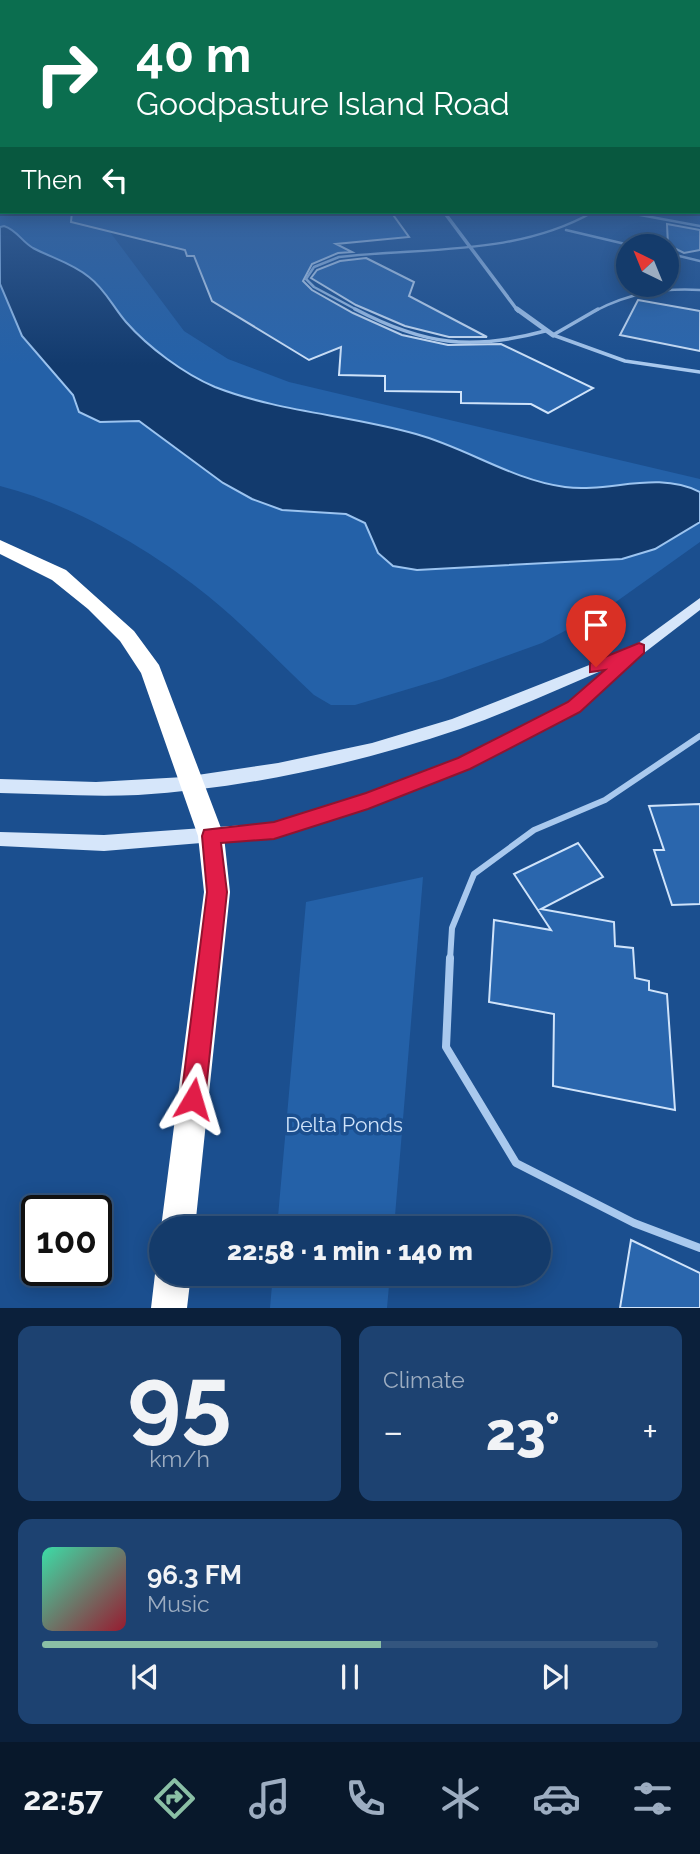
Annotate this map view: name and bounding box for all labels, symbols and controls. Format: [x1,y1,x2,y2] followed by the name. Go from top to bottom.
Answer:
[136,26,251,83] text: 40 m
[21,28,112,119] icon: right
[136,85,510,122] text: Goodpasture Island Road
[96,161,134,199] icon: left
[21,165,82,195] text: Then
[616,234,679,298] north arrow
[616,234,679,297] map controls
[566,595,626,667] pin
[577,606,615,644] icon: arrive
[156,1062,230,1136] position arrow
[285,1112,403,1137] park label: Delta Ponds
[21,1195,112,1286] speed limit sign: 100
[227,1236,473,1266] text: 22:58 · 1 min · 140 m
[127,1346,232,1453] text: 95
[383,1366,465,1393] text: Climate
[486,1401,560,1462] text: 23°
[383,1409,403,1454] text: −
[642,1409,658,1454] text: +
[149,1445,210,1472] text: km/h
[147,1560,242,1590] text: 96.3 FM
[147,1590,210,1617] text: Music
[126,1658,164,1696] icon: previous
[331,1658,369,1696] icon: pause
[536,1658,574,1696] icon: next
[150,1774,199,1823] icon: directions
[245,1774,294,1823] icon: music
[341,1774,390,1823] icon: phone
[436,1774,485,1823] icon: climate
[532,1774,581,1823] icon: car
[628,1774,677,1823] icon: filters
[23,1780,103,1817] text: 22:57

